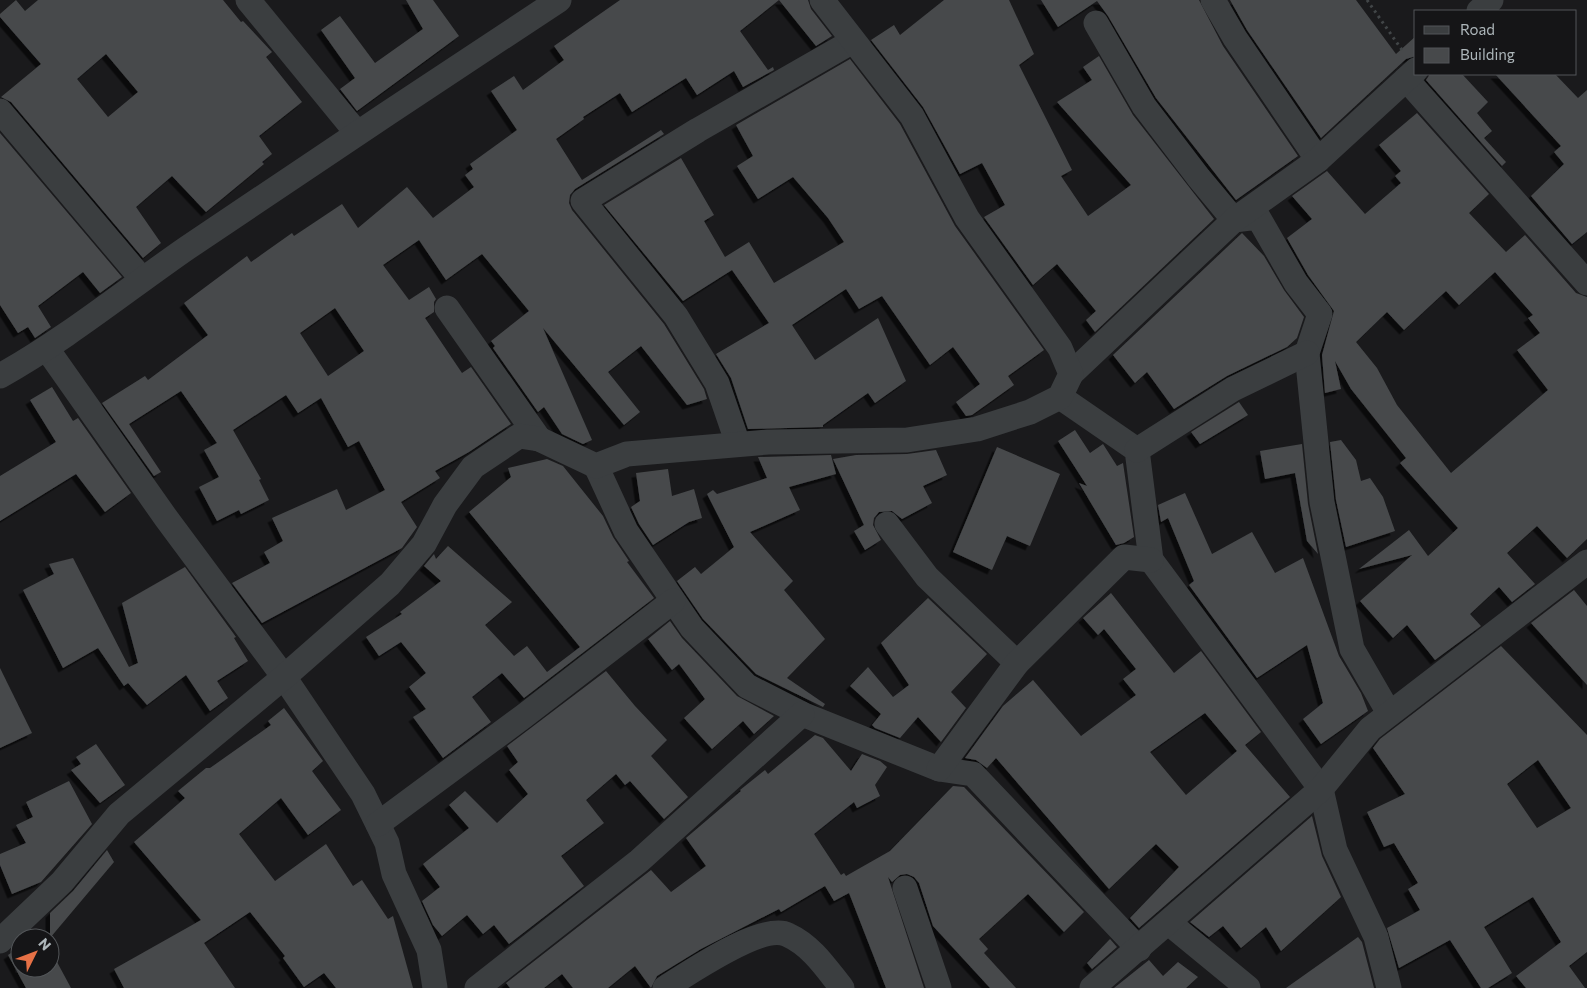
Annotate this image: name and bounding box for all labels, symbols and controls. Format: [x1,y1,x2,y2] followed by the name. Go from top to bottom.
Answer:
[1414,10,1577,75] legend
[1460,20,1495,38] text: Road
[1460,45,1515,63] text: Building
[10,928,60,978] north arrow
[35,934,55,954] text: N

